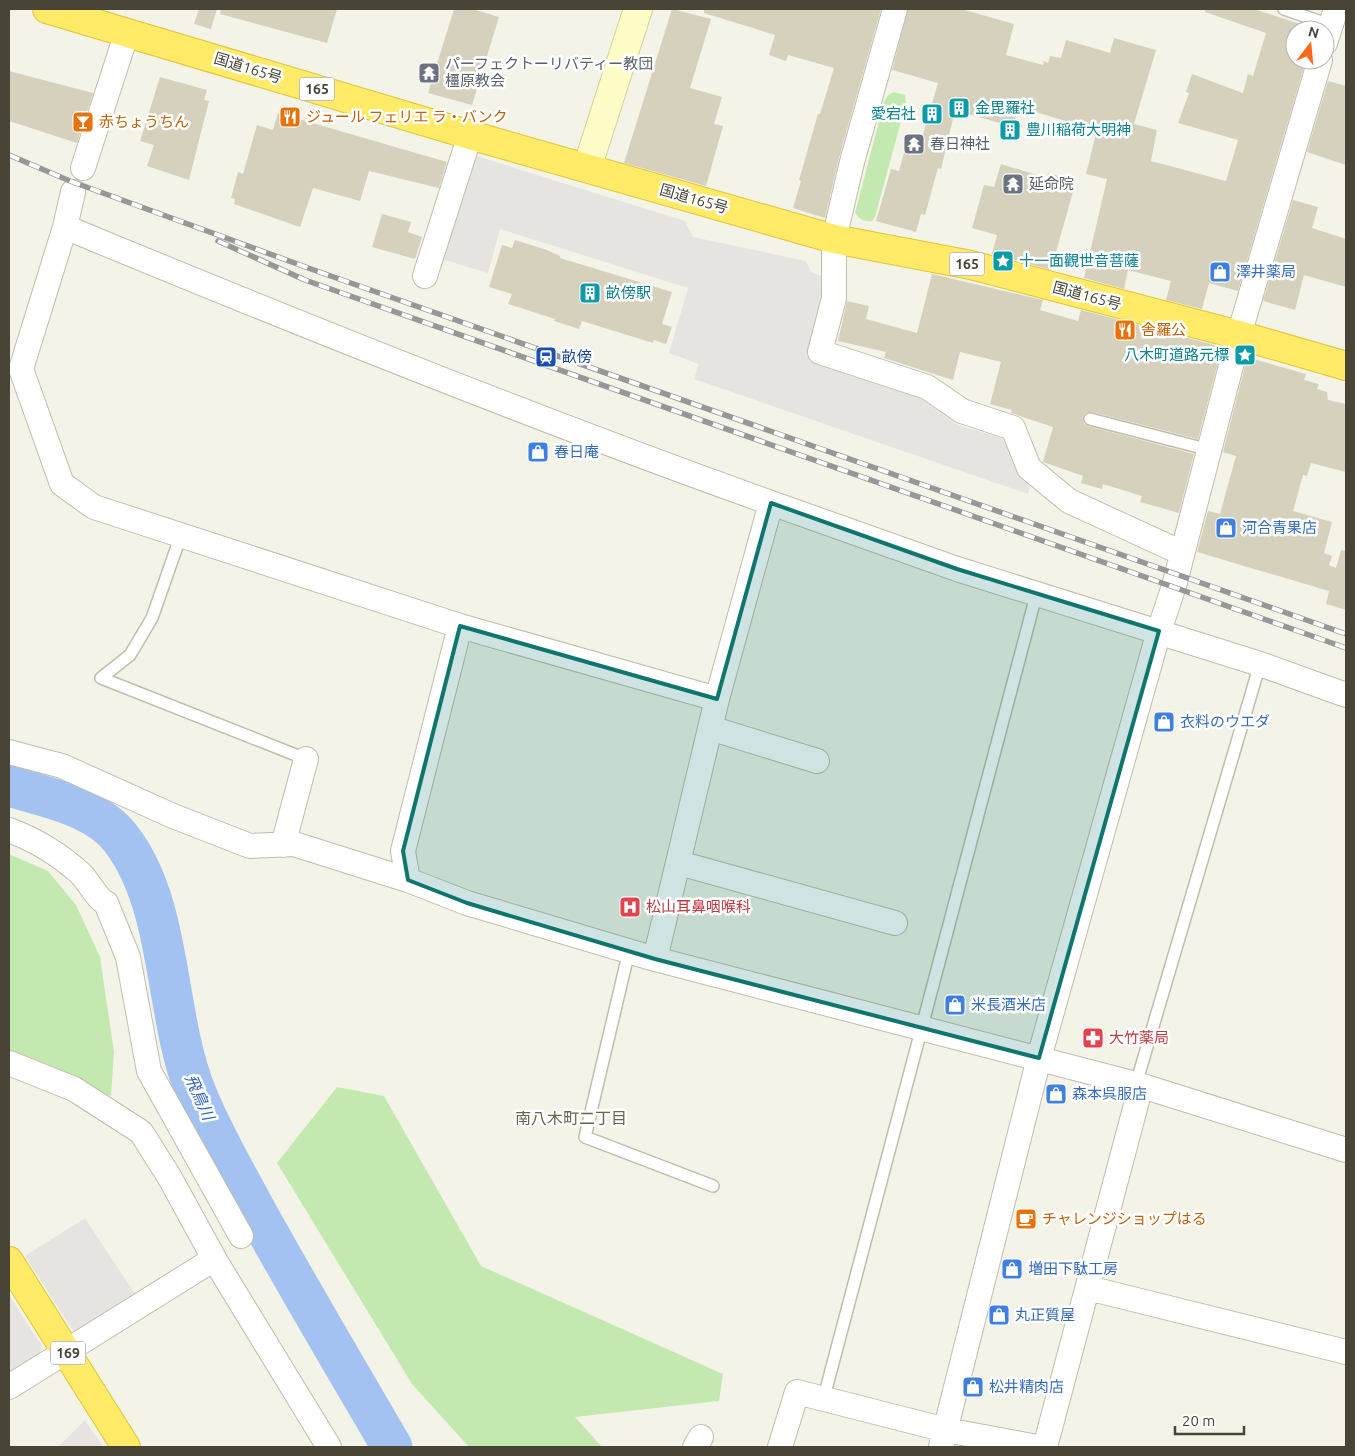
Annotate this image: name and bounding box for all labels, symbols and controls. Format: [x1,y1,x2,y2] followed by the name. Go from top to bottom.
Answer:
[1285,20,1335,70] north arrow
[1306,23,1321,42] text: N
[212,49,284,86] street label: 国道165号
[445,55,653,89] place label: パーフェクトーリバティー教団 橿原教会
[417,61,441,85] temple icon: パーフェクトーリバティー教団 橿原教会
[300,78,334,100] road number: 165
[947,96,971,120] building icon: 金毘羅社
[975,99,1035,116] place label: 金毘羅社
[920,102,944,126] building icon: 愛宕社
[278,105,302,129] restaurant icon: ジュール フェリエ ラ・バンク
[871,105,916,122] place label: 愛宕社
[306,108,508,125] place label: ジュール フェリエ ラ・バンク
[71,110,95,134] bar icon: 赤ちょうちん
[99,113,189,130] place label: 赤ちょうちん
[998,118,1022,142] building icon: 豊川稲荷大明神
[1026,121,1131,138] place label: 豊川稲荷大明神
[902,132,926,156] temple icon: 春日神社
[930,135,990,152] place label: 春日神社
[1001,172,1025,196] temple icon: 延命院
[1029,175,1074,192] place label: 延命院
[658,181,730,216] street label: 国道165号
[991,249,1015,273] place icon: 十一面觀世音菩薩
[950,252,984,276] road number: 165
[1019,252,1139,269] place label: 十一面觀世音菩薩
[1208,260,1232,284] shop icon: 澤井薬局
[1236,263,1296,280] place label: 澤井薬局
[1051,278,1123,313] street label: 国道165号
[578,281,602,305] building icon: 畝傍駅
[606,284,651,301] place label: 畝傍駅
[1113,318,1137,342] restaurant icon: 舎羅公
[1141,321,1186,338] place label: 舎羅公
[1233,343,1257,367] place icon: 八木町道路元標
[534,345,558,369] station icon: 畝傍
[1124,346,1229,363] place label: 八木町道路元標
[562,348,592,365] place label: 畝傍
[526,440,550,464] shop icon: 春日庵
[554,443,599,460] place label: 春日庵
[1214,516,1238,540] shop icon: 河合青果店
[1242,519,1317,536] place label: 河合青果店
[1152,710,1176,734] shop icon: 衣料のウエダ
[1180,713,1270,730] place label: 衣料のウエダ
[618,895,642,919] hospital icon: 松山耳鼻咽喉科
[646,898,751,915] place label: 松山耳鼻咽喉科
[943,993,967,1017] shop icon: 米長酒米店
[971,996,1046,1013] place label: 米長酒米店
[1081,1026,1105,1050] pharmacy icon: 大竹薬局
[1109,1029,1169,1046] place label: 大竹薬局
[182,1071,219,1124] water label: 飛鳥川
[1044,1082,1068,1106] shop icon: 森本呉服店
[1072,1085,1147,1102] place label: 森本呉服店
[515,1109,627,1127] district label: 南八木町二丁目
[1014,1207,1038,1231] cafe icon: チャレンジショップはる
[1042,1210,1207,1227] place label: チャレンジショップはる
[1000,1257,1024,1281] shop icon: 増田下駄工房
[1028,1260,1118,1277] place label: 増田下駄工房
[987,1303,1011,1327] shop icon: 丸正質屋
[1015,1306,1075,1323] place label: 丸正質屋
[50,1342,86,1365] road number: 169
[961,1375,985,1399] shop icon: 松井精肉店
[989,1378,1064,1395] place label: 松井精肉店
[1175,1404,1244,1436] scale bar
[1182,1412,1215,1429] text: 20 m

